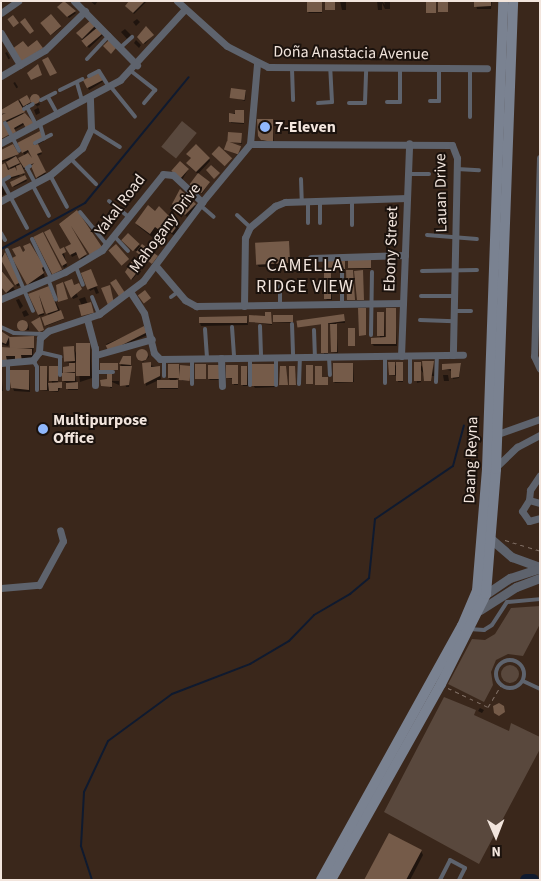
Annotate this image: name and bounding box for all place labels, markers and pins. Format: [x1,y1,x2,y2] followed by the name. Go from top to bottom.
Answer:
[275,117,336,137] place label: 7-Eleven
[259,121,271,133] marker: 7-Eleven
[53,410,147,448] place label: Multipurpose Office
[37,423,49,435] marker: Multipurpose Office

